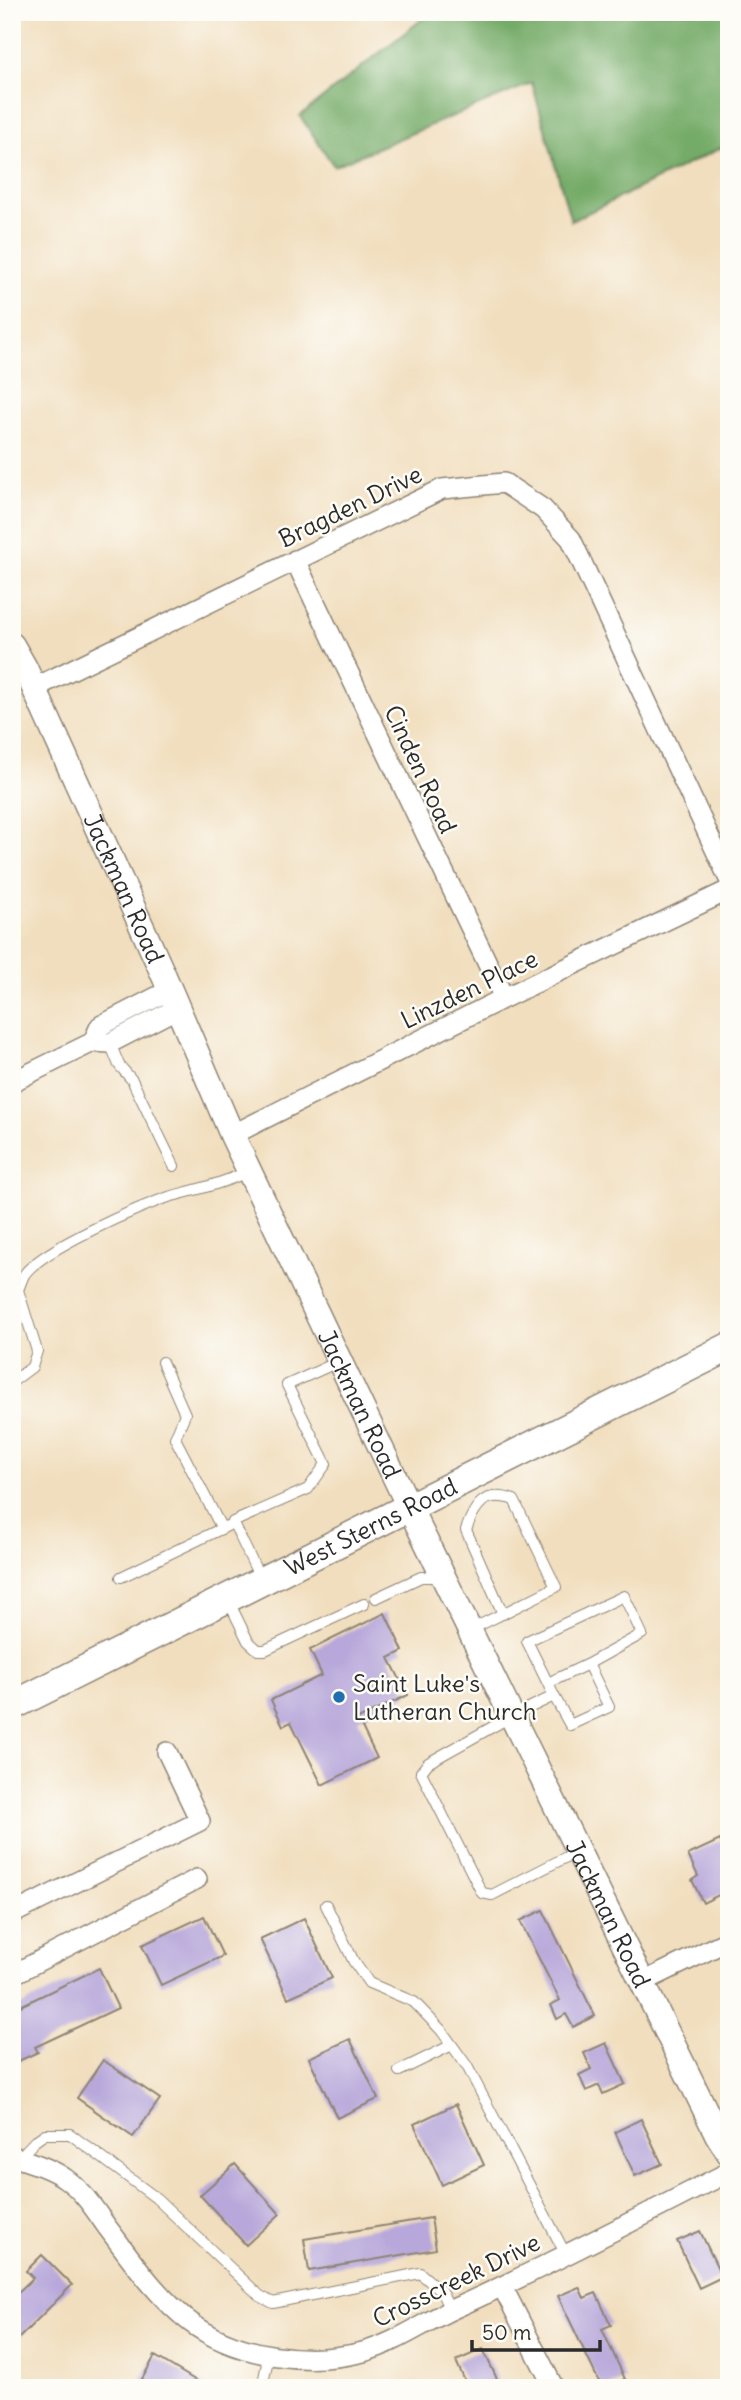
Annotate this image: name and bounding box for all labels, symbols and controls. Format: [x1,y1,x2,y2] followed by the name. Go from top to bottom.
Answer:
[274,458,426,554] street label: Bragden Drive
[378,700,464,838] street label: Cinden Road
[78,809,171,968] street label: Jackman Road
[396,943,542,1035] street label: Linzden Place
[312,1325,408,1483] street label: Jackman Road
[279,1471,462,1582] street label: West Sterns Road
[353,1668,537,1726] place label: Saint Luke's Lutheran Church
[331,1689,347,1705] marker: Saint Luke's Lutheran Church
[560,1835,658,1992] street label: Jackman Road
[367,2227,545,2333] street label: Crosscreek Drive
[472,2309,599,2353] scale bar
[482,2319,531,2346] text: 50 m

